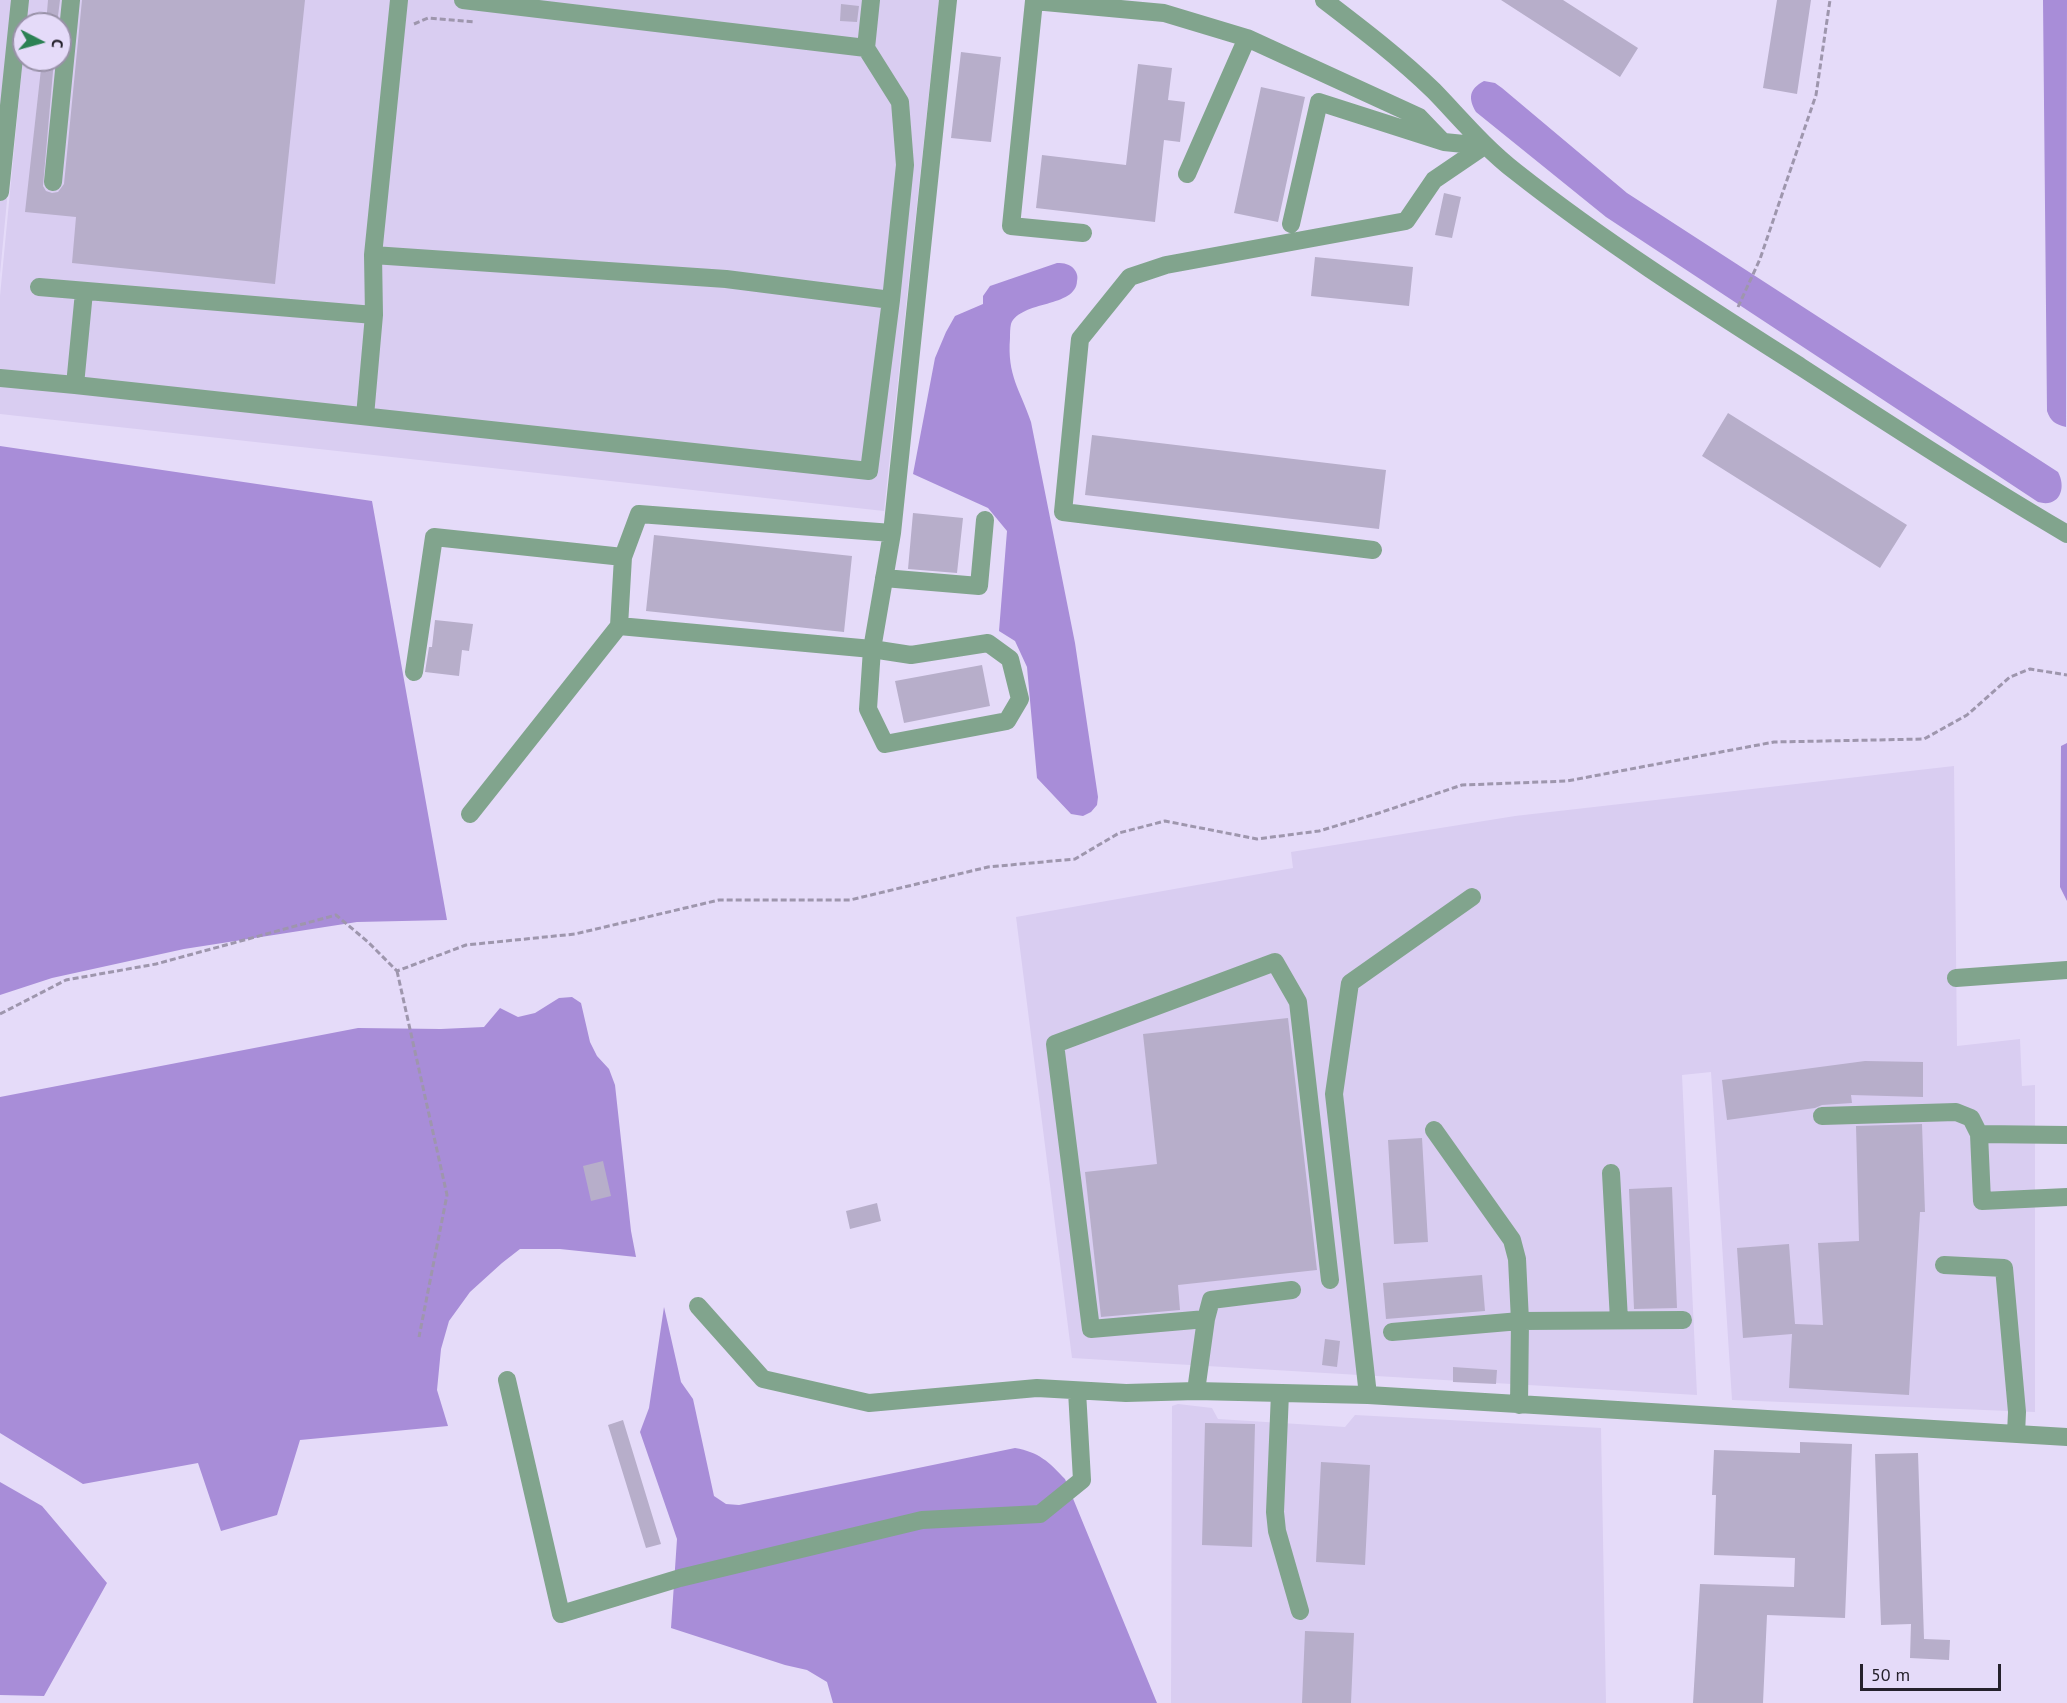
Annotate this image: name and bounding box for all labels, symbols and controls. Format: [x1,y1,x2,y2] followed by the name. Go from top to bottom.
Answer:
[12,12,72,72] north arrow
[48,38,68,49] text: С
[1863,1652,2004,1690] scale bar
[1871,1663,1910,1686] text: 50 m

